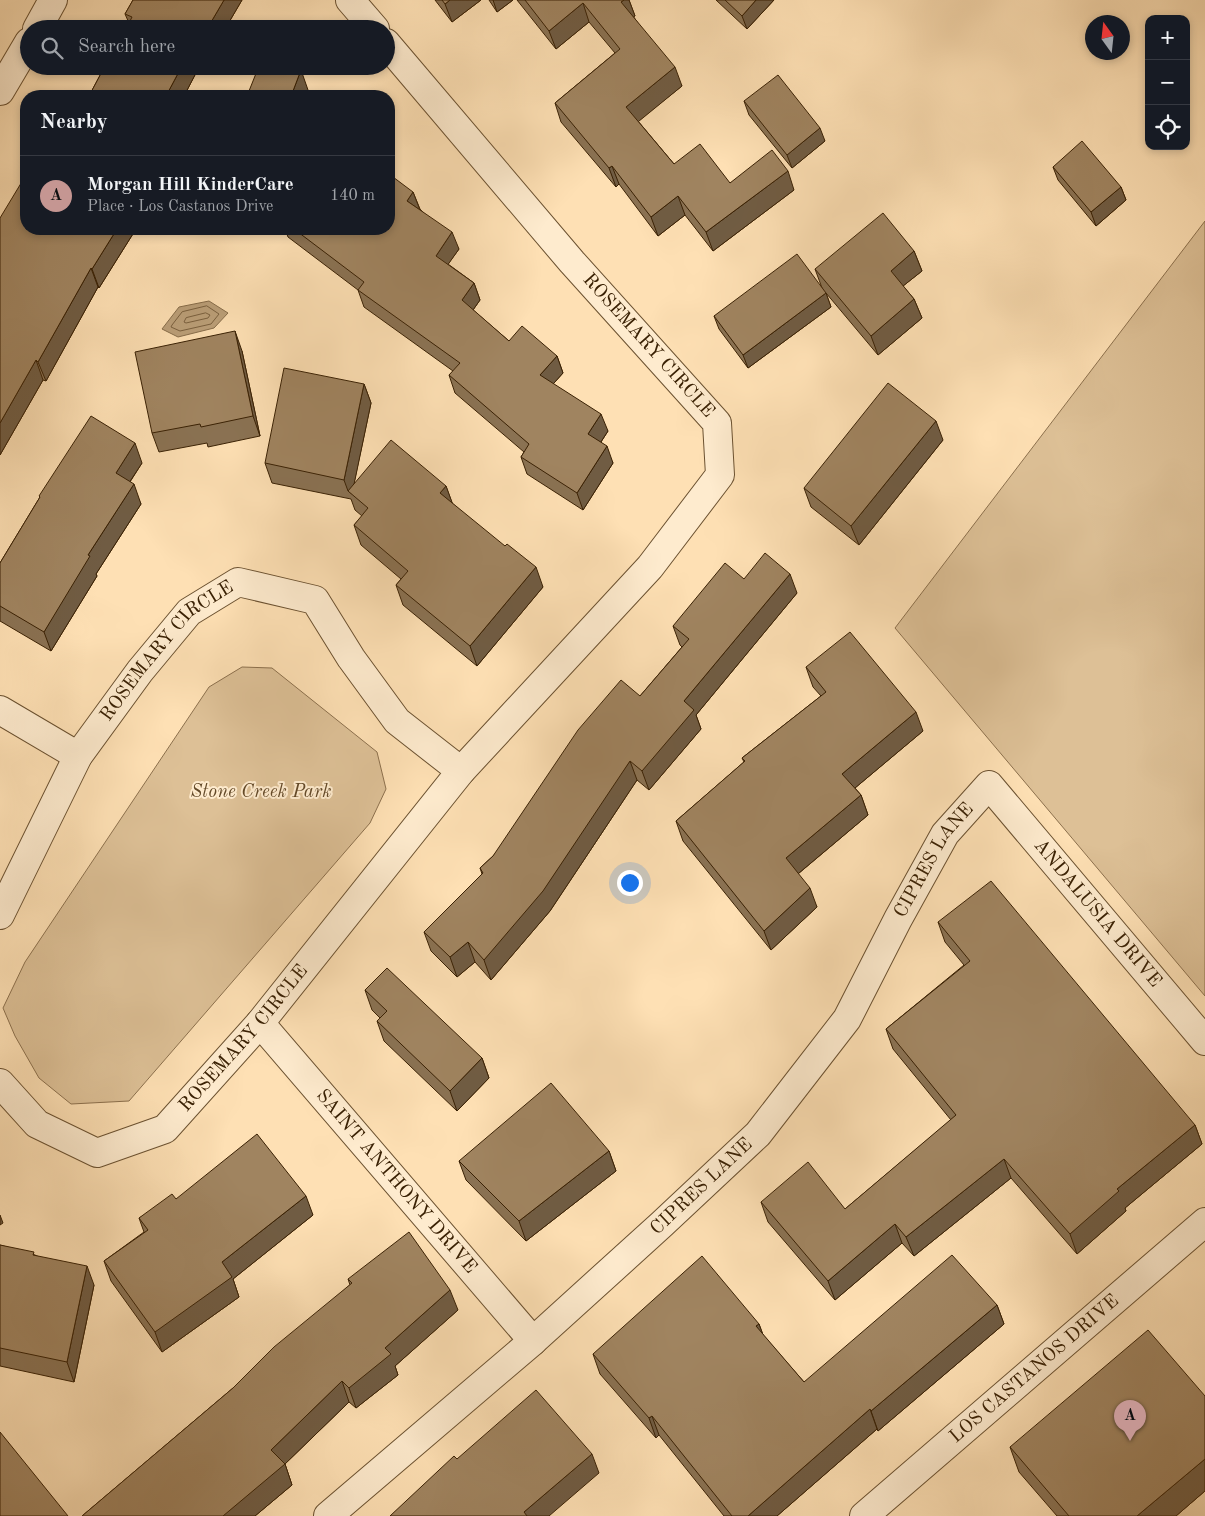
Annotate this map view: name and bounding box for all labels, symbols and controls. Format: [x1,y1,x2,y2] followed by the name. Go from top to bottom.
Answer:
[1085,15,1130,60] north arrow
[1145,15,1190,150] map controls
[1145,15,1190,60] button: +
[20,20,395,75] search box
[38,34,66,62] icon: search
[78,38,175,57] text: Search here
[1145,60,1190,105] button: −
[1145,105,1190,150] button: locate
[40,112,108,133] text: Nearby
[87,176,294,195] text: Morgan Hill KinderCare
[50,188,62,204] text: A
[330,188,375,204] text: 140 m
[87,199,273,215] text: Place · Los Castanos Drive
[579,270,717,422] street label: ROSEMARY CIRCLE
[97,578,237,725] street label: ROSEMARY CIRCLE
[191,783,331,802] park label: Stone Creek Park
[891,799,977,921] street label: CIPRES LANE
[1030,836,1165,991] street label: ANDALUSIA DRIVE
[617,870,643,896] your location
[176,962,312,1115] street label: ROSEMARY CIRCLE
[312,1086,480,1277] street label: SAINT ANTHONY DRIVE
[647,1135,756,1239] street label: CIPRES LANE
[946,1291,1123,1447] street label: LOS CASTANOS DRIVE
[1114,1400,1146,1441] pin: A

